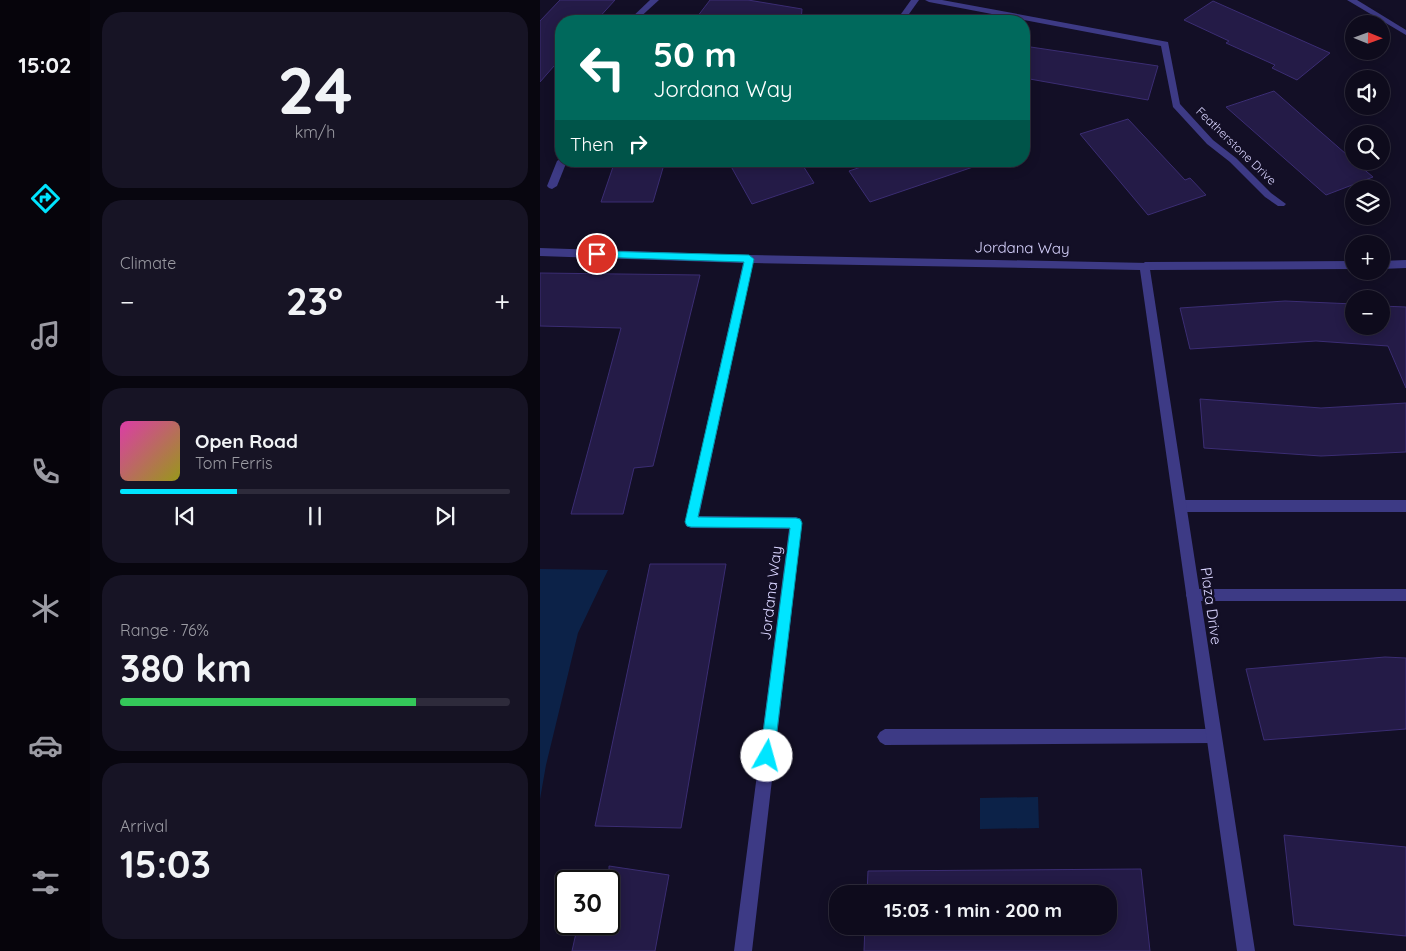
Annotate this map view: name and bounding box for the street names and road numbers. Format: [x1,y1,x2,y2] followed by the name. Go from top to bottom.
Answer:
[1193,104,1280,188] street label: Featherstone Drive
[974,237,1070,258] street label: Jordana Way
[755,545,786,641] street label: Jordana Way
[1197,566,1226,646] street label: Plaza Drive

